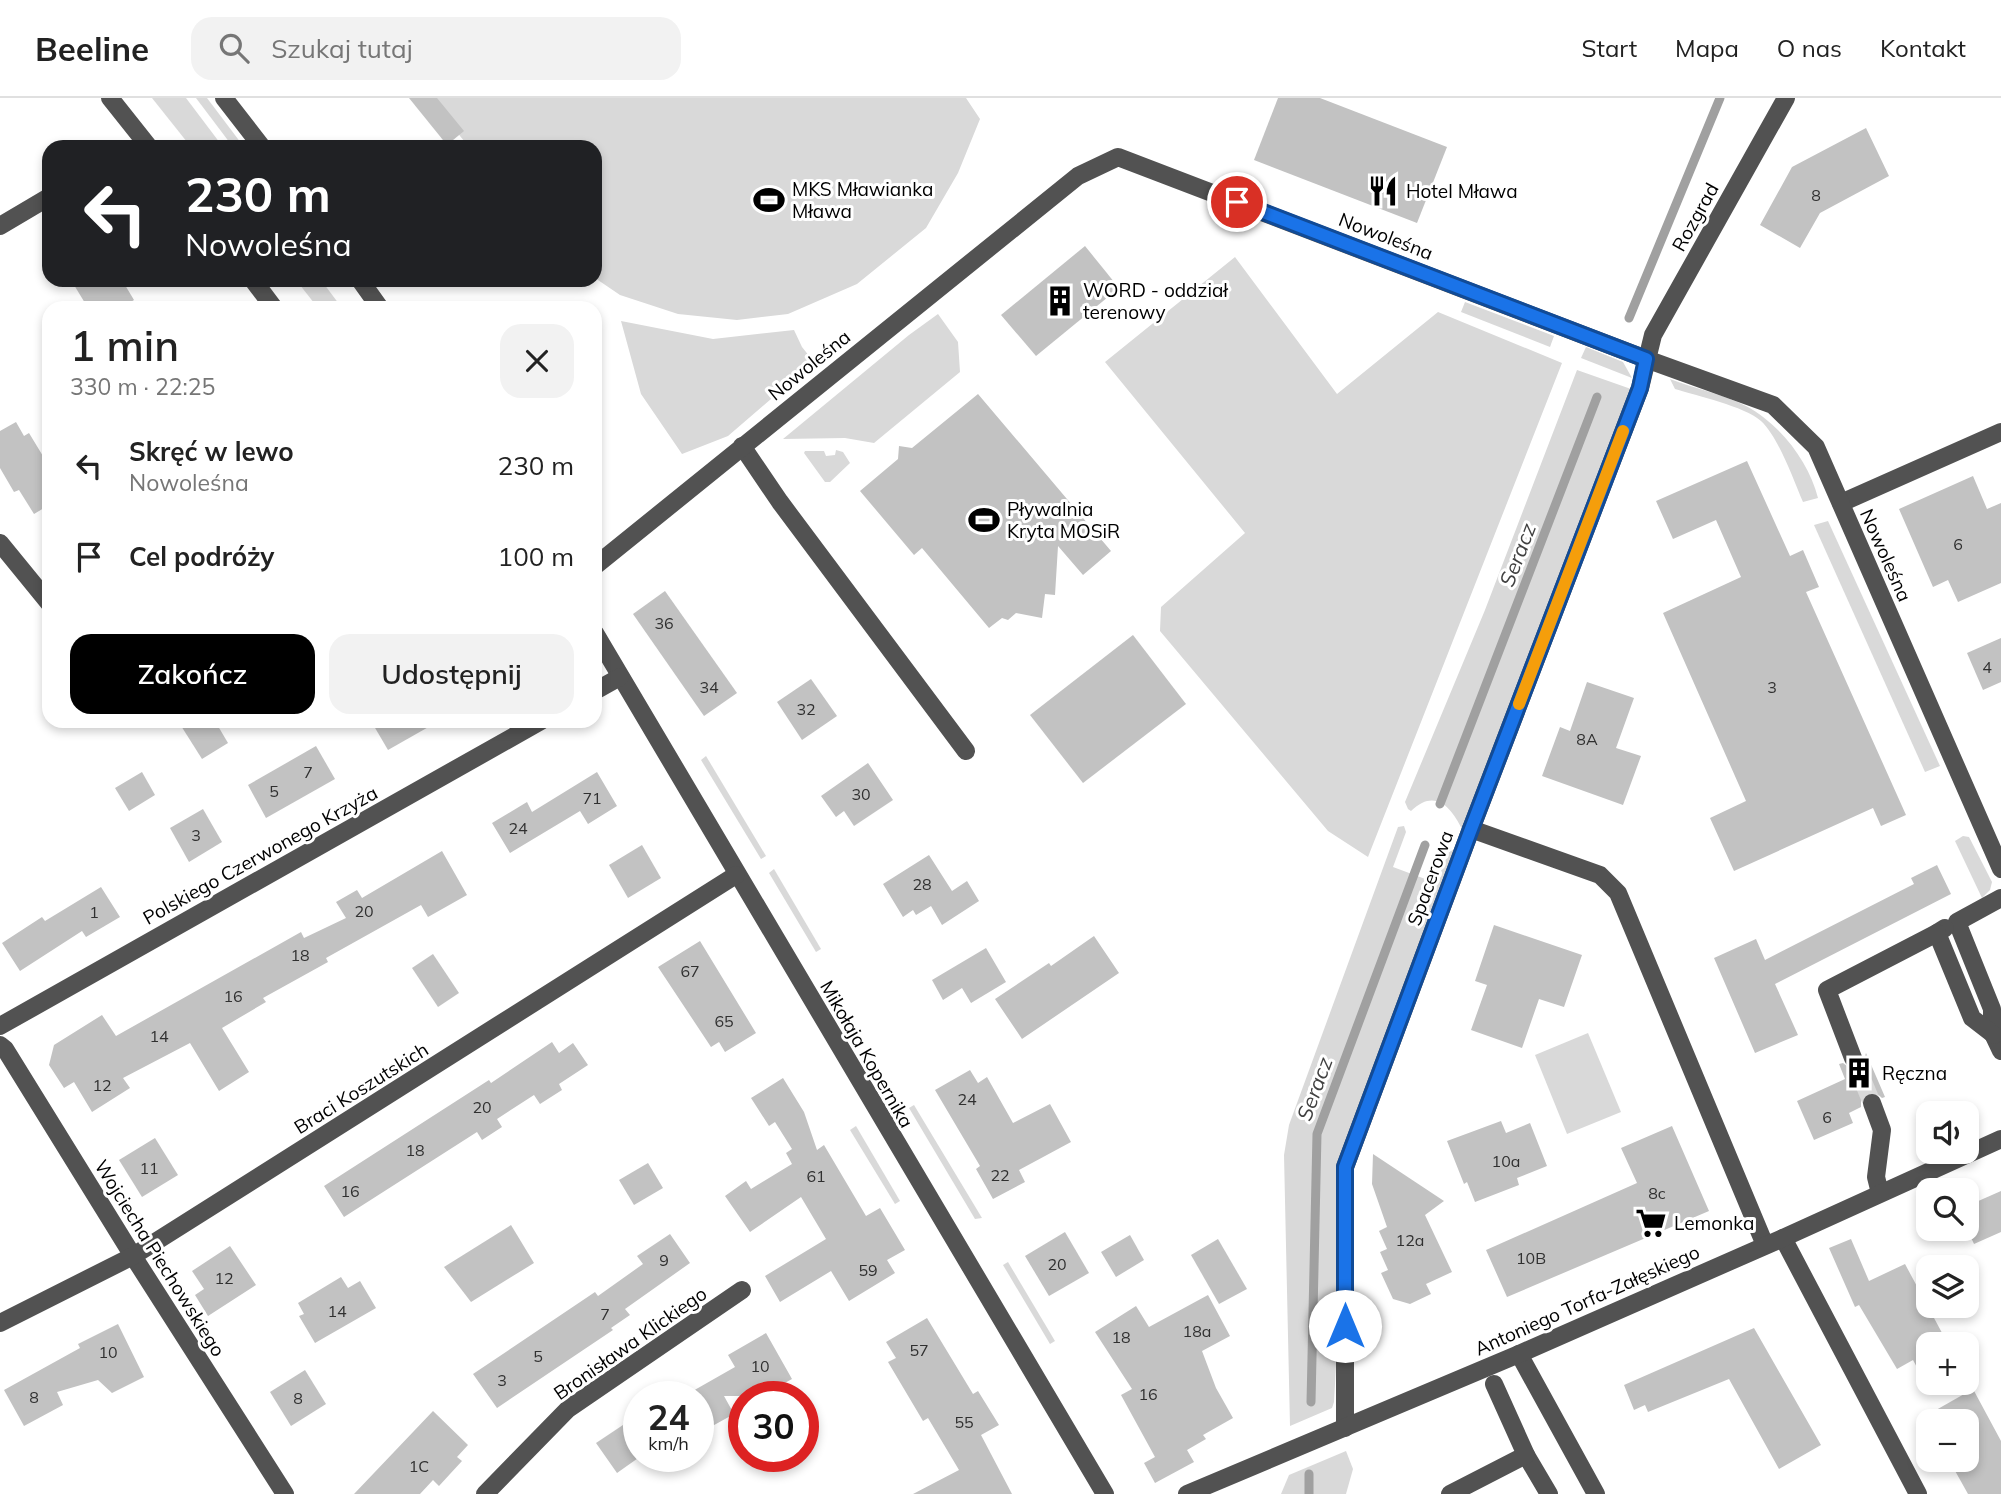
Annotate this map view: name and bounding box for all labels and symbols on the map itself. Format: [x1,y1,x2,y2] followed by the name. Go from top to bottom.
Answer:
[1207,172,1267,232] pin
[1366,174,1400,208] restaurant icon: Hotel Mława
[792,177,933,223] place label: MKS Mławianka Mława
[1406,179,1518,203] place label: Hotel Mława
[1666,179,1724,255] street label: Rozgrad
[752,183,786,217] sports icon: MKS Mławianka Mława
[1811,185,1821,205] house number: 8
[1336,207,1436,265] street label: Nowoleśna
[1083,278,1229,324] place label: WORD - oddział terenowy
[1043,284,1077,318] building icon: WORD - oddział terenowy
[763,325,855,405] street label: Nowoleśna
[1007,497,1120,543] place label: Pływalnia Kryta MOSiR
[967,503,1001,537] sports icon: Pływalnia Kryta MOSiR
[1855,505,1917,605] street label: Nowoleśna
[1493,519,1541,590] water label: Seracz
[1953,534,1963,554] house number: 6
[654,613,674,633] house number: 36
[1982,657,1992,677] house number: 4
[699,677,719,697] house number: 34
[1767,677,1777,697] house number: 3
[796,699,816,719] house number: 32
[1576,729,1598,749] house number: 8A
[303,762,313,782] house number: 7
[138,780,382,930] street label: Polskiego Czerwonego Krzyża
[269,781,279,801] house number: 5
[851,784,871,804] house number: 30
[582,788,602,808] house number: 71
[508,818,528,838] house number: 24
[191,825,201,845] house number: 3
[1402,827,1458,929] street label: Spacerowa
[912,874,932,894] house number: 28
[354,901,374,921] house number: 20
[89,902,99,922] house number: 1
[290,945,310,965] house number: 18
[680,961,700,981] house number: 67
[815,976,919,1132] street label: Mikołaja Kopernika
[223,986,243,1006] house number: 16
[714,1011,734,1031] house number: 65
[149,1026,169,1046] house number: 14
[289,1037,433,1139] street label: Braci Koszutskich
[1291,1053,1338,1124] water label: Seracz
[1842,1056,1876,1090] building icon: Ręczna
[1882,1061,1947,1085] place label: Ręczna
[92,1075,112,1095] house number: 12
[957,1089,977,1109] house number: 24
[472,1097,492,1117] house number: 20
[1822,1107,1832,1127] house number: 6
[405,1140,425,1160] house number: 18
[1492,1151,1520,1171] house number: 10a
[89,1155,231,1361] street label: Wojciecha Piechowskiego
[139,1158,159,1178] house number: 11
[990,1165,1010,1185] house number: 22
[806,1166,826,1186] house number: 61
[340,1181,360,1201] house number: 16
[1648,1183,1666,1203] house number: 8c
[1634,1206,1668,1240] supermarket icon: Lemonka
[1674,1211,1754,1235] place label: Lemonka
[1396,1230,1424,1250] house number: 12a
[1471,1239,1703,1361] street label: Antoniego Torfa-Załęskiego
[1516,1248,1546,1268] house number: 10B
[659,1250,669,1270] house number: 9
[1047,1254,1067,1274] house number: 20
[858,1260,878,1280] house number: 59
[214,1268,234,1288] house number: 12
[549,1281,711,1405] street label: Bronisława Klickiego
[1308,1289,1382,1363] position arrow
[327,1301,347,1321] house number: 14
[600,1304,610,1324] house number: 7
[1183,1321,1211,1341] house number: 18a
[1111,1327,1131,1347] house number: 18
[909,1340,929,1360] house number: 57
[98,1342,118,1362] house number: 10
[533,1346,543,1366] house number: 5
[750,1356,770,1376] house number: 10
[497,1370,507,1390] house number: 3
[728,1381,819,1472] speed limit sign: 30
[1138,1384,1158,1404] house number: 16
[29,1387,39,1407] house number: 8
[293,1388,303,1408] house number: 8
[954,1412,974,1432] house number: 55
[409,1456,429,1476] house number: 1C

